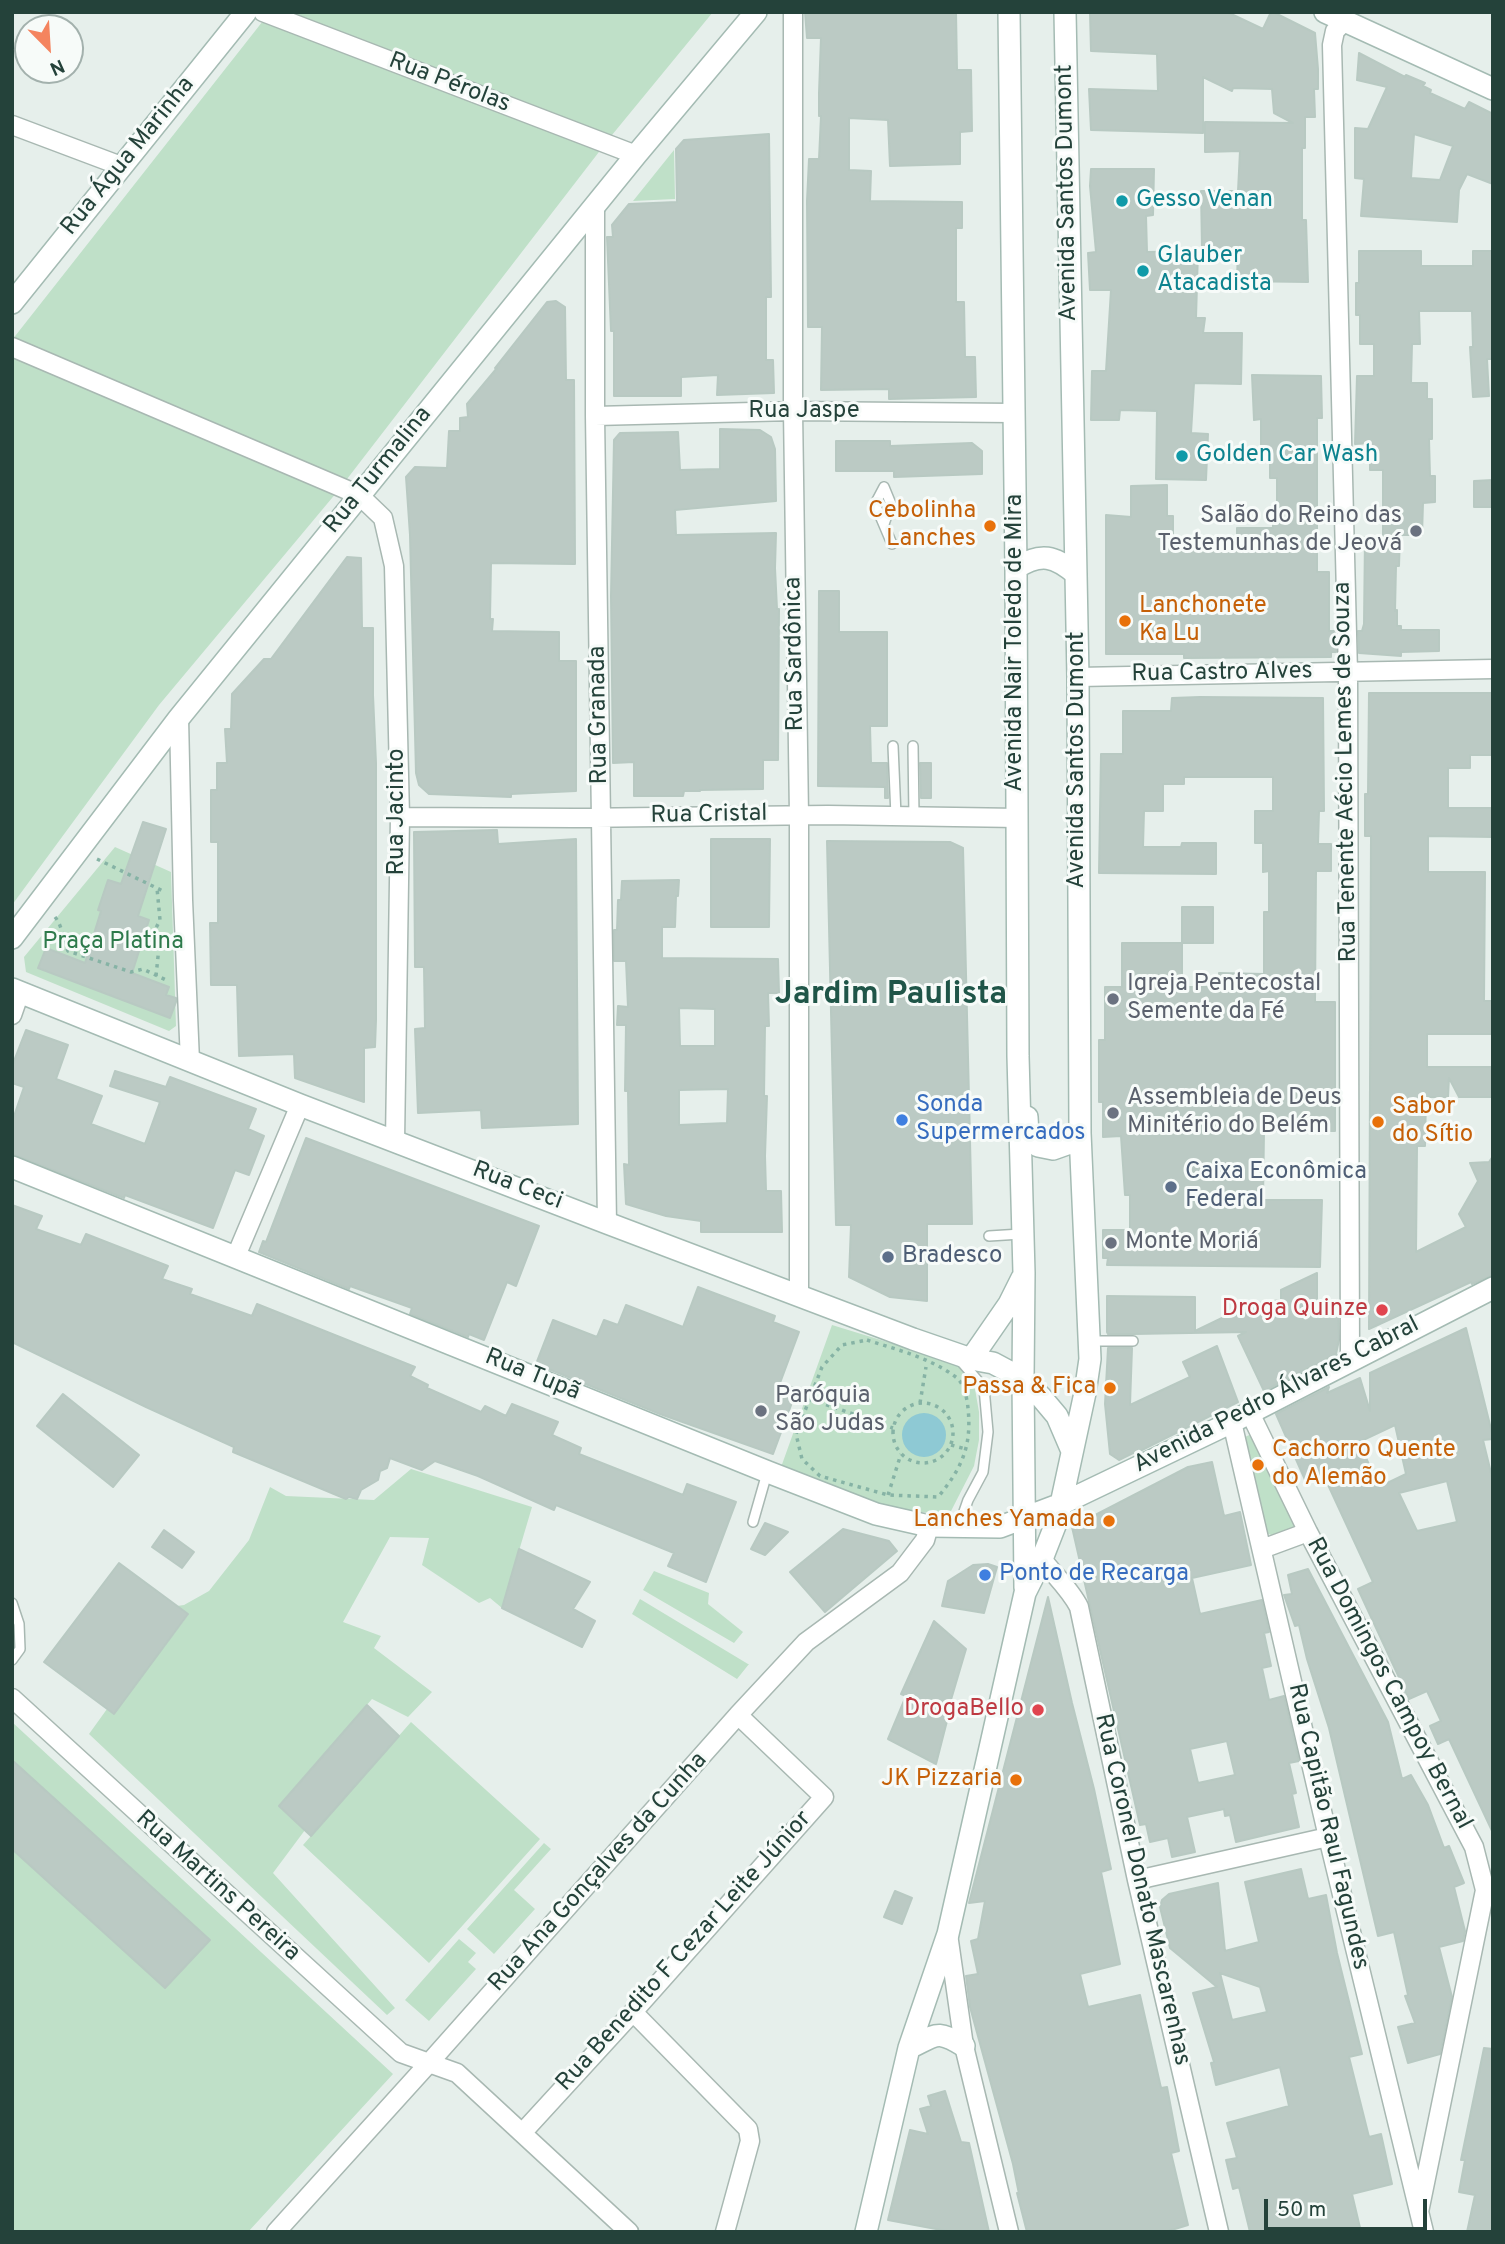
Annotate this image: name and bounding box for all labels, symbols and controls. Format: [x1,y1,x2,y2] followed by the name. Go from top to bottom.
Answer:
[14,14,84,84] north arrow
[384,48,514,120] street label: Rua Pérolas
[46,53,68,80] text: N
[1051,64,1085,322] street label: Avenida Santos Dumont
[56,72,202,242] street label: Rua Água Marinha
[1136,187,1273,215] place label: Gesso Venan
[1114,193,1130,209] marker: Gesso Venan
[1157,243,1272,299] place label: Glauber Atacadista
[1135,263,1151,279] marker: Glauber Atacadista
[748,398,860,426] street label: Rua Jaspe
[319,402,439,540] street label: Rua Turmalina
[1196,442,1378,470] place label: Golden Car Wash
[1174,448,1190,464] marker: Golden Car Wash
[1002,494,1030,792] street label: Avenida Nair Toledo de Mira
[868,498,976,554] place label: Cebolinha Lanches
[1157,503,1402,559] place label: Salão do Reino das Testemunhas de Jeová
[982,518,998,534] marker: Cebolinha Lanches
[1408,523,1424,539] marker: Salão do Reino das Testemunhas de Jeová
[780,576,812,732] street label: Rua Sardônica
[1329,581,1365,963] street label: Rua Tenente Aécio Lemes de Souza
[1139,593,1267,649] place label: Lanchonete Ka Lu
[1117,613,1133,629] marker: Lanchonete Ka Lu
[1064,631,1092,889] street label: Avenida Santos Dumont
[584,645,616,785] street label: Rua Granada
[1131,658,1313,690] street label: Rua Castro Alves
[384,748,412,876] street label: Rua Jacinto
[650,801,768,831] street label: Rua Cristal
[42,929,184,957] park label: Praça Platina
[1127,971,1321,1027] place label: Igreja Pentecostal Semente da Fé
[775,978,1007,1016] district label: Jardim Paulista
[1105,991,1121,1007] marker: Igreja Pentecostal Semente da Fé
[1127,1085,1342,1141] place label: Assembleia de Deus Minitério do Belém
[916,1092,1086,1148] place label: Sonda Supermercados
[1392,1094,1473,1150] place label: Sabor do Sítio
[1105,1105,1121,1121] marker: Assembleia de Deus Minitério do Belém
[894,1112,910,1128] marker: Sonda Supermercados
[1370,1114,1386,1130] marker: Sabor do Sítio
[468,1157,566,1217] street label: Rua Ceci
[1185,1159,1367,1215] place label: Caixa Econômica Federal
[1163,1179,1179,1195] marker: Caixa Econômica Federal
[1125,1229,1259,1257] place label: Monte Moriá
[1103,1235,1119,1251] marker: Monte Moriá
[902,1243,1002,1271] place label: Bradesco
[880,1249,896,1265] marker: Bradesco
[1222,1296,1368,1324] place label: Droga Quinze
[1374,1302,1390,1318] marker: Droga Quinze
[1129,1311,1425,1481] street label: Avenida Pedro Álvares Cabral
[480,1344,584,1408] street label: Rua Tupã
[962,1374,1096,1402] place label: Passa & Fica
[1102,1380,1118,1396] marker: Passa & Fica
[775,1383,885,1439] place label: Paróquia São Judas
[753,1403,769,1419] marker: Paróquia São Judas
[1272,1437,1456,1493] place label: Cachorro Quente do Alemão
[1250,1457,1266,1473] marker: Cachorro Quente do Alemão
[913,1507,1095,1535] place label: Lanches Yamada
[1101,1513,1117,1529] marker: Lanches Yamada
[1299,1533,1477,1835] street label: Rua Domingos Campoy Bernal
[999,1561,1189,1589] place label: Ponto de Recarga
[977,1567,993,1583] marker: Ponto de Recarga
[1280,1681,1374,1973] street label: Rua Capitão Raul Fagundes
[904,1696,1024,1724] place label: ´DrogaBello
[1030,1702,1046,1718] marker: ´DrogaBello
[1086,1711,1196,2069] street label: Rua Coronel Donato Mascarenhas
[484,1747,714,1999] street label: Rua Ana Gonçalves da Cunha
[881,1766,1002,1794] place label: JK Pizzaria
[1008,1772,1024,1788] marker: JK Pizzaria
[129,1806,305,1968] street label: Rua Martins Pereira
[551,1806,819,2098] street label: Rua Benedito F Cezar Leite Júnior
[1267,2184,1430,2228] scale bar
[1277,2197,1326,2224] text: 50 m

